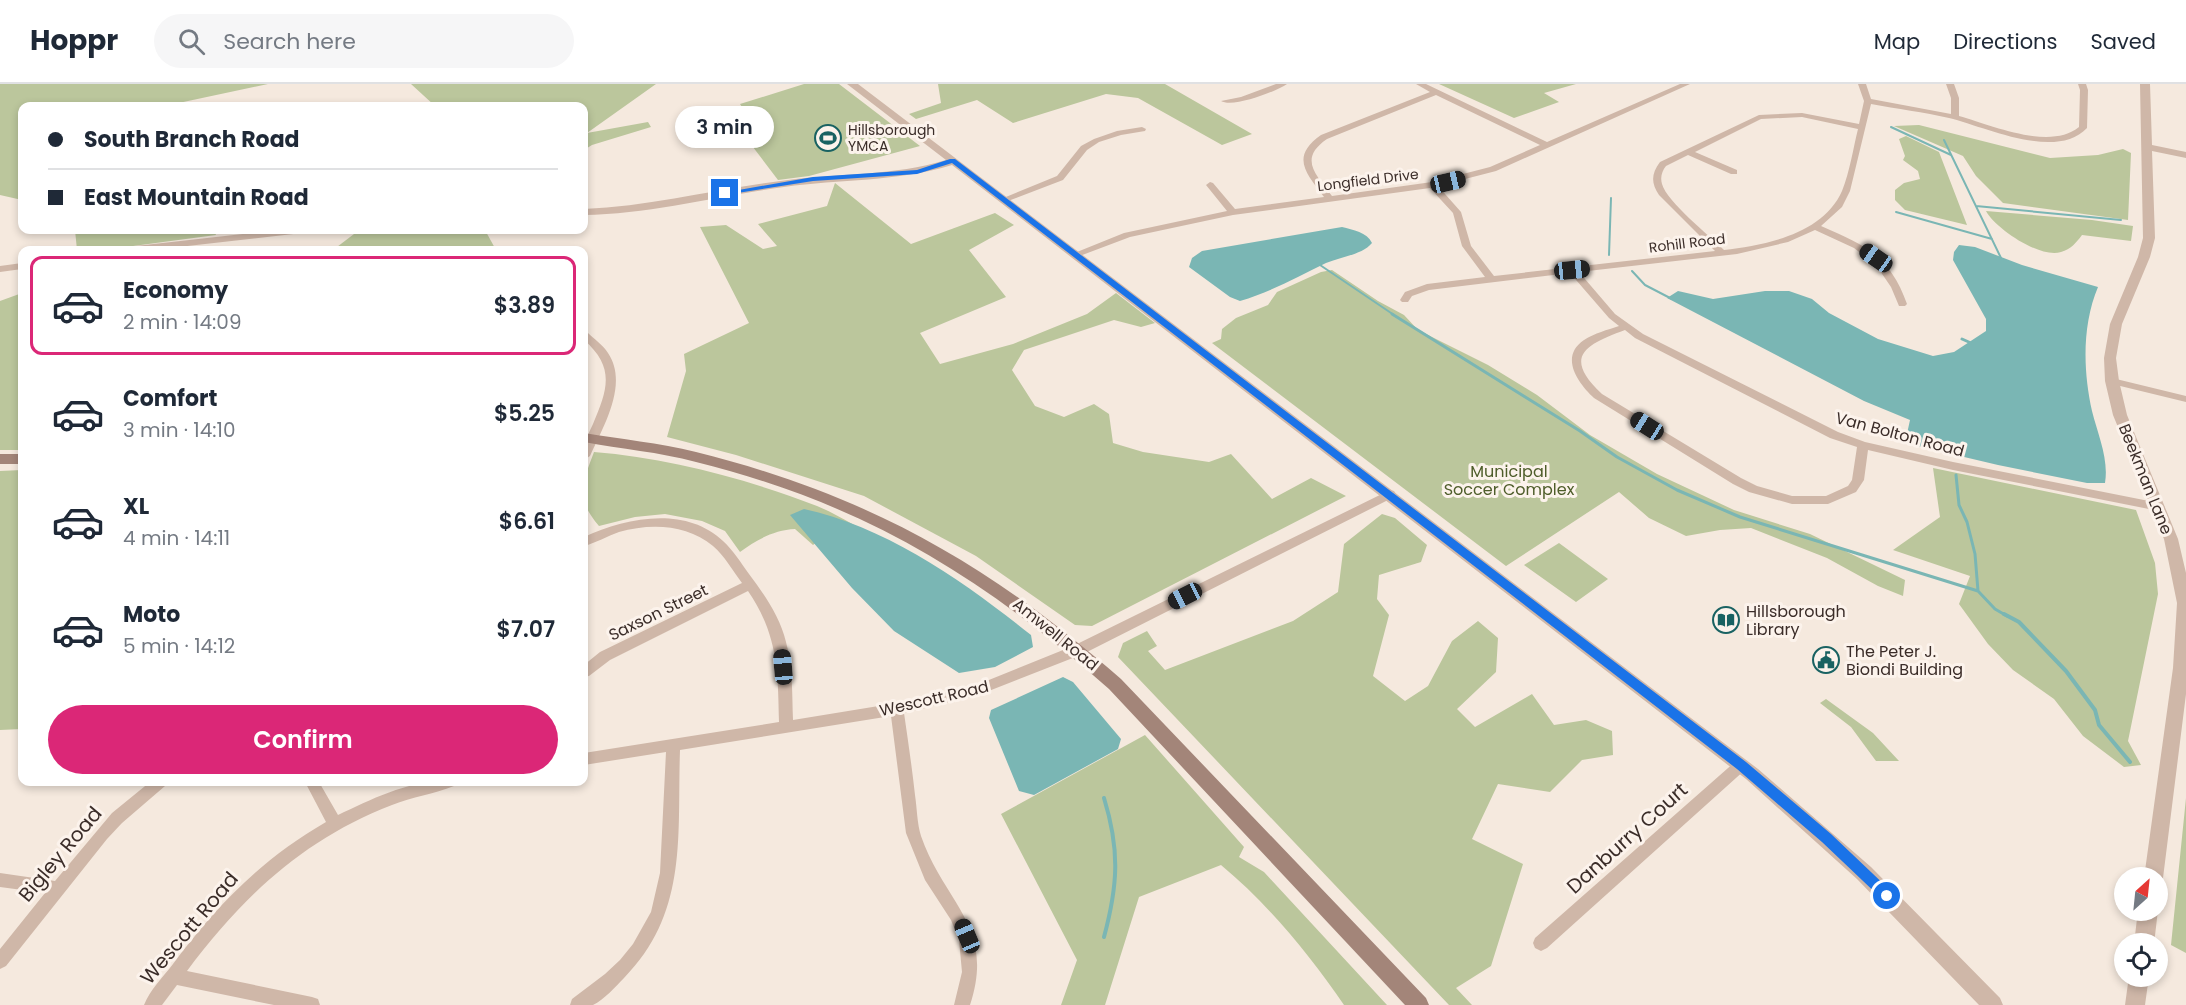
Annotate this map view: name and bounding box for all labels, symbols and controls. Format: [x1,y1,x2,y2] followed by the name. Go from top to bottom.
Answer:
[154,14,574,68] search box
[30,21,118,60] text: Hoppr
[175,25,208,58] icon: search
[223,26,356,57] text: Search here
[1874,27,1920,56] text: Map
[1953,27,2057,56] text: Directions
[2090,27,2156,56] text: Saved
[676,106,774,148] callout: 3 min
[696,113,753,141] text: 3 min
[848,120,935,156] place label: Hillsborough YMCA
[813,123,843,153] sports icon: Hillsborough YMCA
[84,124,300,155] text: South Branch Road
[1316,164,1420,196] street label: Longfield Drive
[1428,169,1468,195] car
[711,179,738,206] route end
[84,182,309,213] text: East Mountain Road
[1648,228,1726,258] street label: Rohill Road
[1856,240,1896,276] car
[1553,259,1591,281] car
[123,275,228,306] text: Economy
[51,279,105,333] icon: car
[494,290,555,321] text: $3.89
[123,308,241,336] text: 2 min · 14:09
[123,383,217,414] text: Comfort
[51,387,105,441] icon: car
[494,398,555,429] text: $5.25
[1833,406,1967,463] street label: Van Bolton Road
[1627,409,1667,443] car
[123,416,236,444] text: 3 min · 14:10
[2113,420,2178,538] street label: Beekman Lane
[1444,460,1575,501] park label: Municipal Soccer Complex
[123,491,149,522] text: XL
[51,495,105,549] icon: car
[499,506,555,537] text: $6.61
[123,524,230,552] text: 4 min · 14:11
[605,578,712,646] street label: Saxson Street
[1165,580,1205,612] car
[1008,593,1103,676] street label: Amwell Road
[123,599,180,630] text: Moto
[1746,600,1846,641] place label: Hillsborough Library
[51,603,105,657] icon: car
[1711,605,1741,635] library icon: Hillsborough Library
[497,614,555,645] text: $7.07
[123,632,235,660] text: 5 min · 14:12
[1846,640,1963,681] place label: The Peter J. Biondi Building
[1811,645,1841,675] public building icon: The Peter J. Biondi Building
[772,648,794,686] car
[877,675,991,722] street label: Wescott Road
[48,705,558,774] button: Confirm
[1560,776,1694,900] street label: Danburry Court
[12,800,108,908] street label: Bigley Road
[134,866,244,990] street label: Wescott Road
[2114,867,2168,921] north arrow
[2114,867,2168,987] map controls
[1873,882,1900,909] route start
[952,916,982,956] car
[2114,933,2168,987] button: locate

